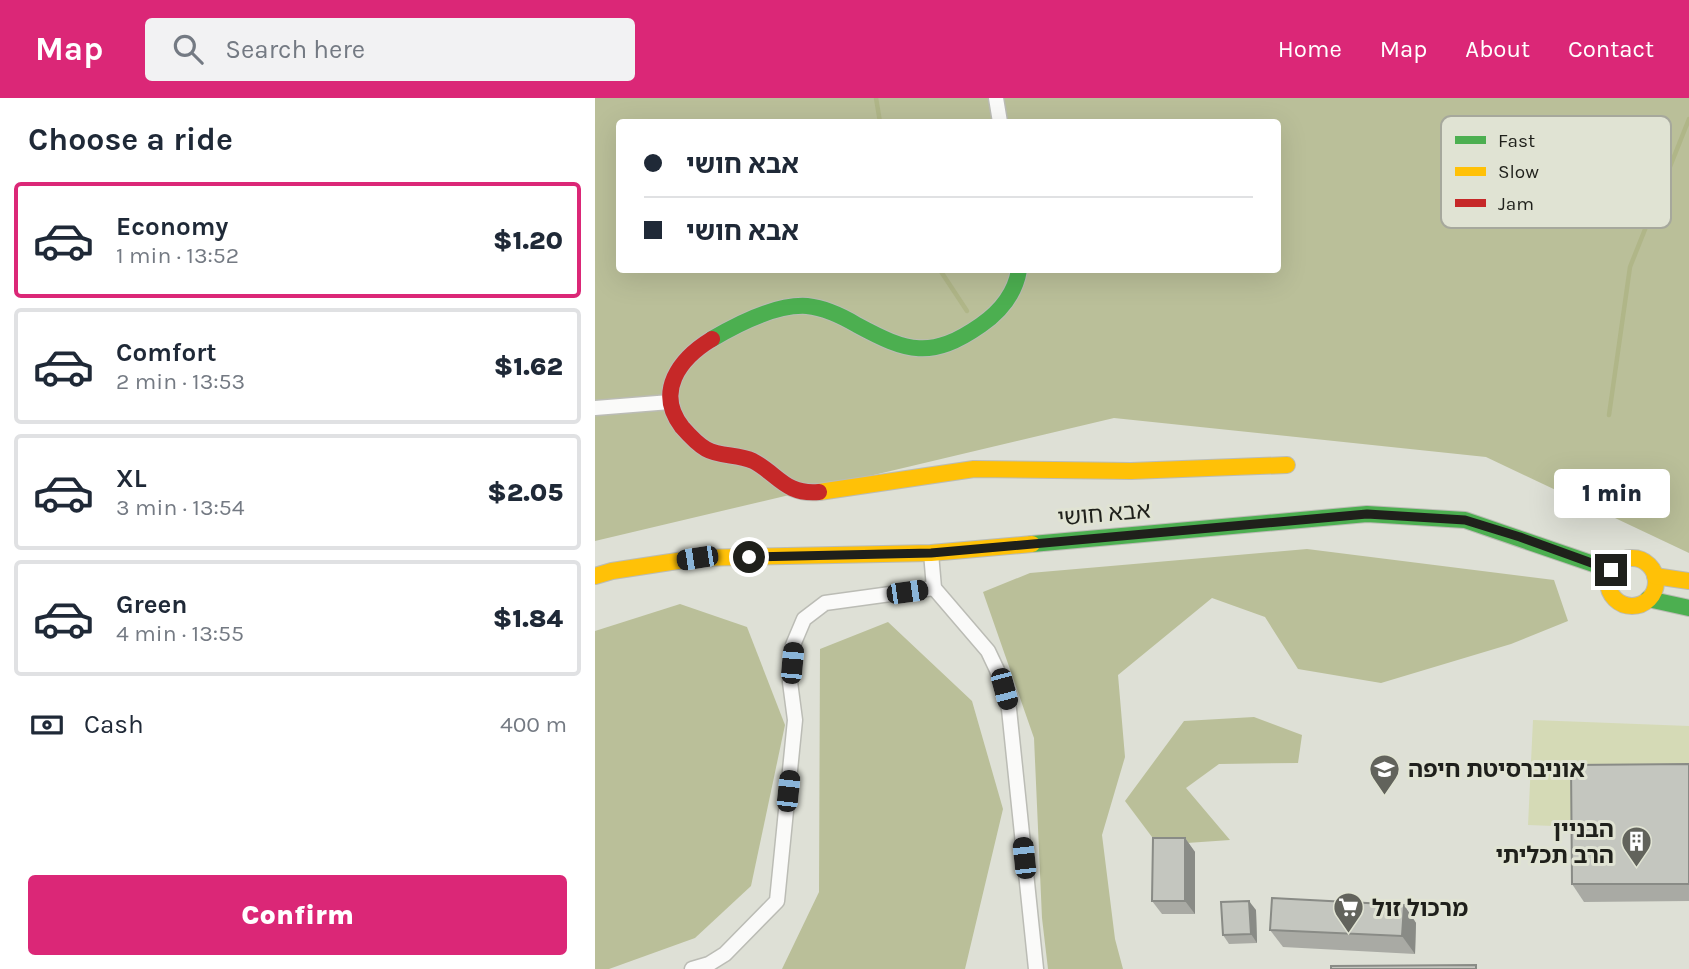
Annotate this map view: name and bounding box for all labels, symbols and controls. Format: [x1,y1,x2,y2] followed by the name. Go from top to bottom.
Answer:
[145,18,635,81] search box
[35,30,103,68] text: Map
[169,30,207,68] icon: search
[225,34,365,65] text: Search here
[1278,35,1342,63] text: Home
[1380,35,1427,63] text: Map
[1465,35,1530,63] text: About
[1568,35,1654,63] text: Contact
[1441,116,1671,228] legend
[28,121,233,158] text: Choose a ride
[1498,130,1535,152] text: Fast
[686,149,799,180] text: אבא חושי
[1498,161,1539,183] text: Slow
[1498,193,1534,215] text: Jam
[32,209,95,272] icon: car
[116,211,228,242] text: Economy
[686,216,799,247] text: אבא חושי
[493,225,563,256] text: $1.20
[116,242,239,269] text: 1 min · 13:52
[32,335,95,398] icon: car
[116,337,217,368] text: Comfort
[494,351,563,382] text: $1.62
[116,368,245,395] text: 2 min · 13:53
[32,461,95,524] icon: car
[116,463,147,494] text: XL
[1553,468,1669,518] callout: 1 min
[487,477,563,508] text: $2.05
[1582,480,1642,507] text: 1 min
[116,494,245,521] text: 3 min · 13:54
[1056,496,1152,532] street label: אבא חושי
[733,541,765,573] route start
[675,544,720,572] car
[1595,554,1627,586] route end
[885,579,930,605] car
[32,587,95,650] icon: car
[116,589,188,620] text: Green
[493,603,563,634] text: $1.84
[116,620,244,647] text: 4 min · 13:55
[780,641,805,685] car
[989,666,1020,712] car
[28,706,66,744] icon: cash
[84,709,144,740] text: Cash
[500,711,567,738] text: 400 m
[1368,752,1402,796] school or university icon: אוניברסיטת חיפה
[1408,756,1585,783] place label: אוניברסיטת חיפה
[776,769,801,813] car
[1495,816,1614,869] place label: הבניין הרב תכליתי
[1620,825,1654,869] building icon: הבניין הרב תכליתי
[1012,836,1037,880] car
[28,875,567,955] button: Confirm
[1332,891,1366,935] supermarket icon: מרכול זול
[1372,895,1468,922] place label: מרכול זול

